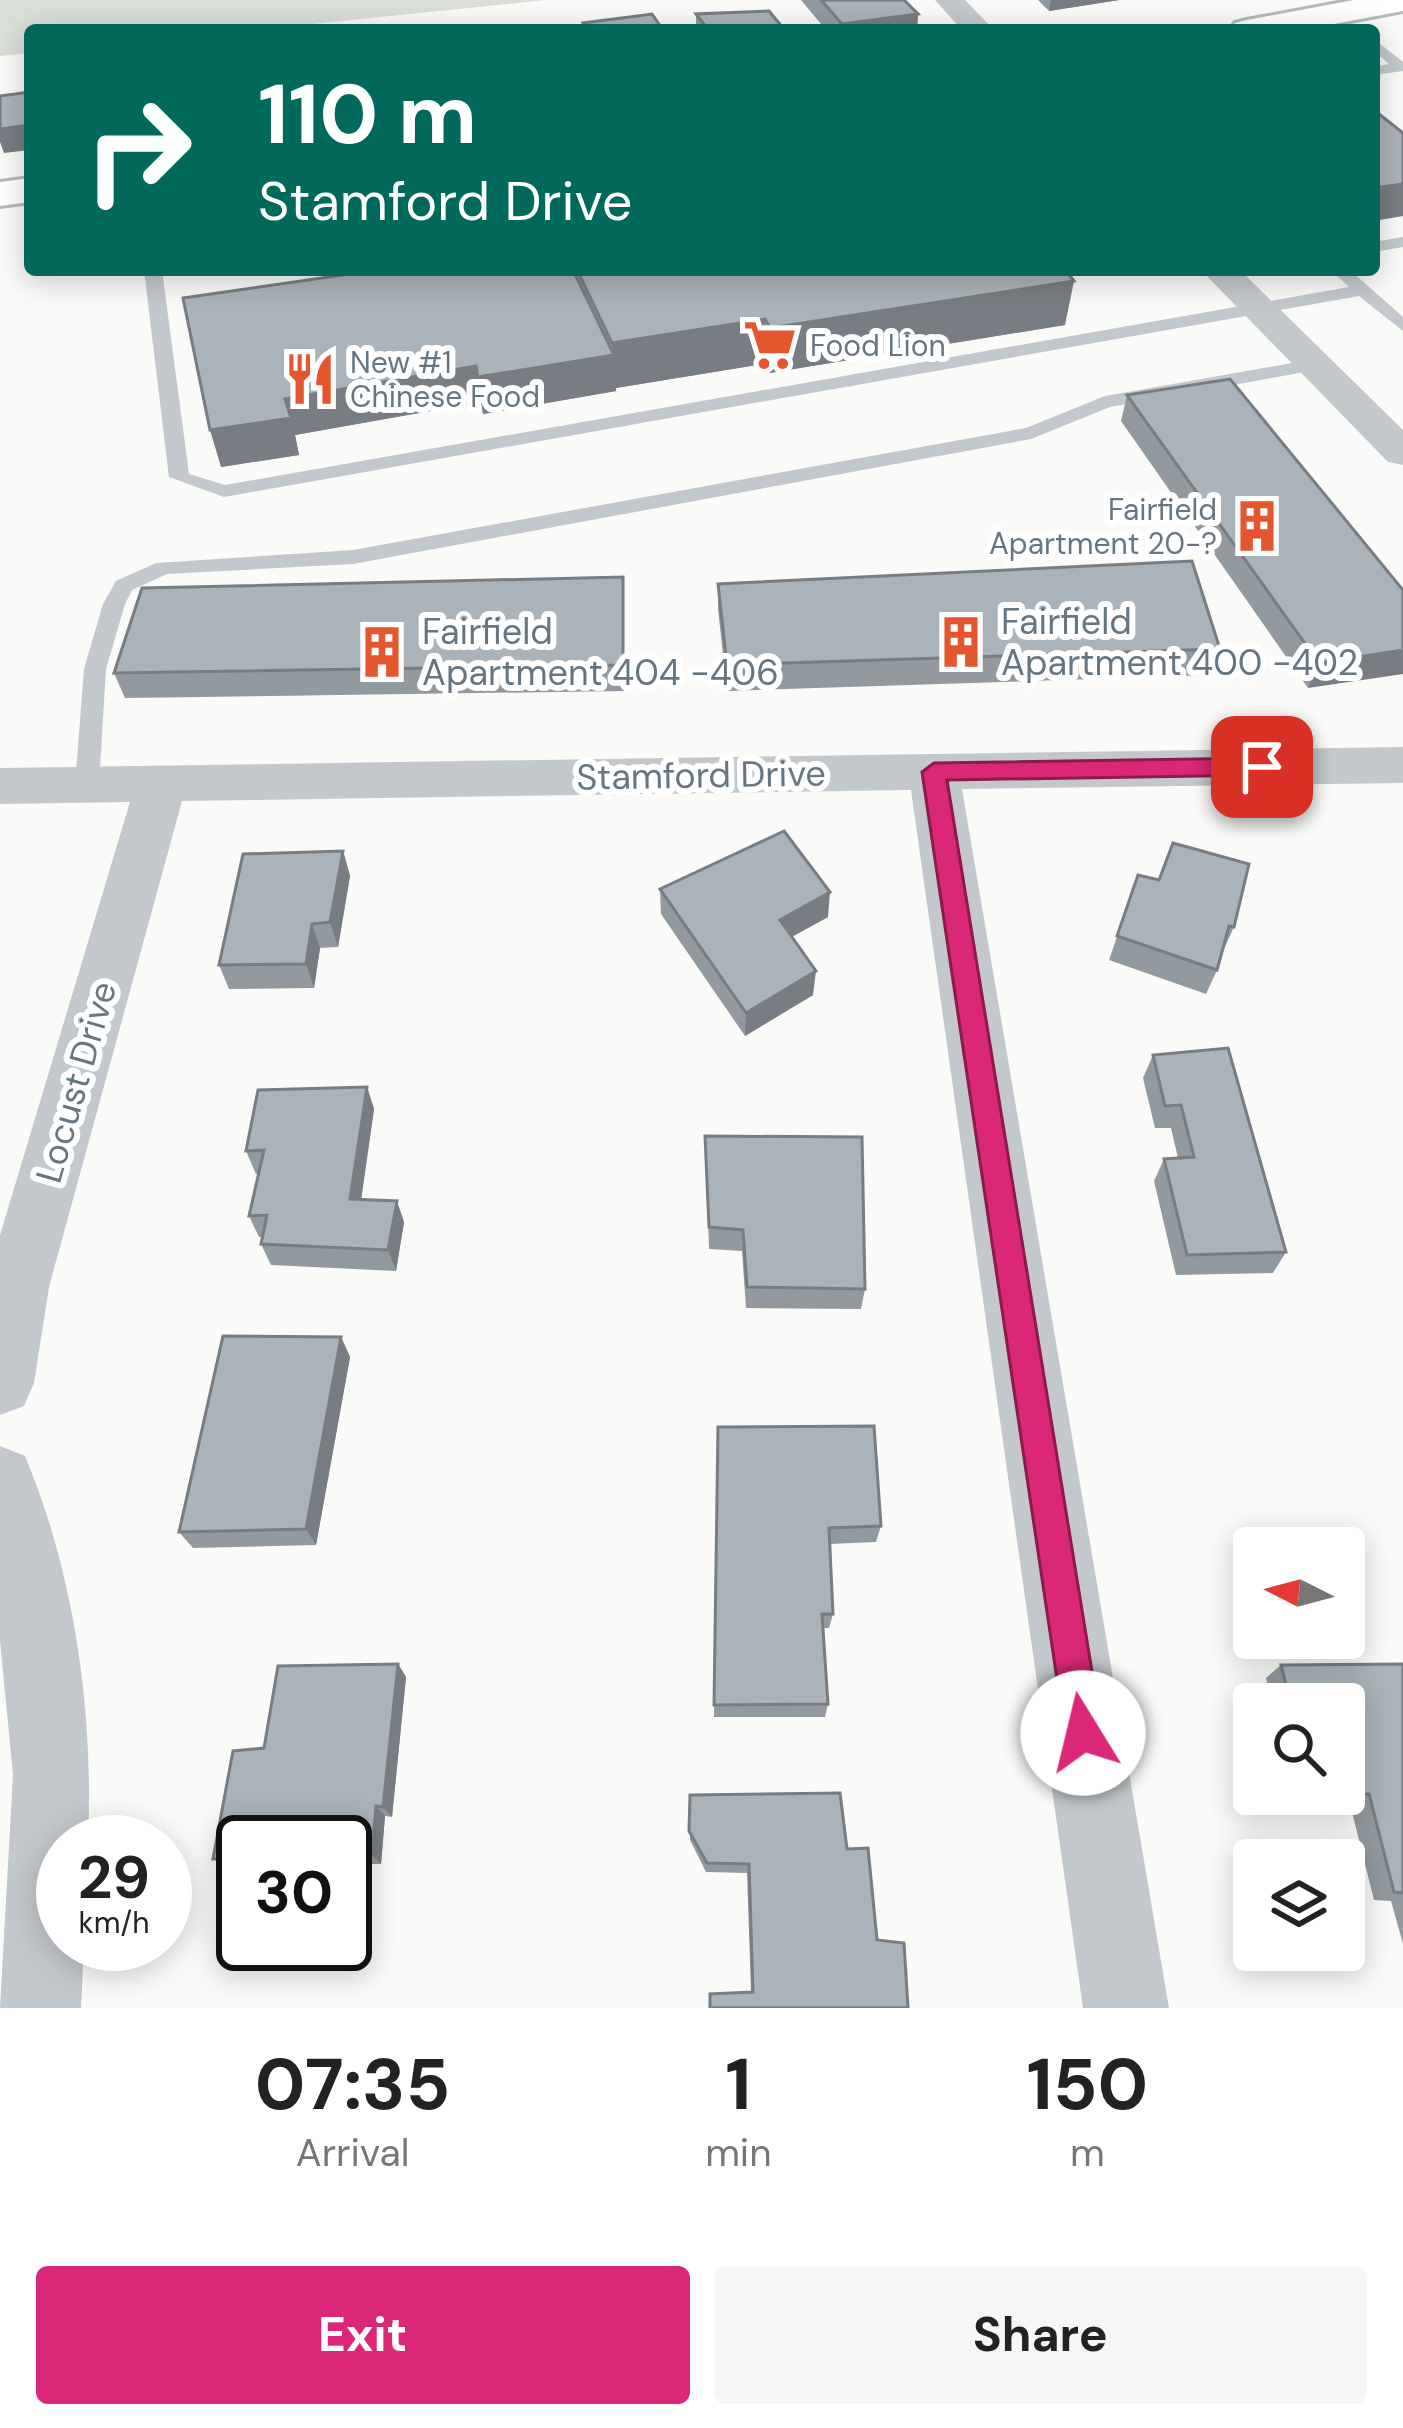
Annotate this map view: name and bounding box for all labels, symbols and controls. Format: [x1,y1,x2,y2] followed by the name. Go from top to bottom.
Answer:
[258,60,477,169] text: 110 m
[60,72,216,228] icon: right
[258,166,632,237] text: Stamford Drive
[741,316,799,374] supermarket icon: Food Lion
[810,326,946,365] place label: Food Lion
[350,343,540,416] place label: New #1 Chinese Food
[281,350,339,408] restaurant icon: New #1 Chinese Food
[989,490,1217,563] place label: Fairfield Apartment 20-?
[1228,497,1286,555] building icon: Fairfield Apartment 20-?
[1001,598,1358,686] place label: Fairfield Apartment 400 -402
[422,608,779,696] place label: Fairfield Apartment 404 -406
[932,613,990,671] building icon: Fairfield Apartment 400 -402
[353,623,411,681] building icon: Fairfield Apartment 404 -406
[1211,716,1313,818] pin
[1229,734,1295,800] icon: arrive
[576,749,826,801] street label: Stamford Drive
[25,976,127,1188] street label: Locust Drive
[1233,1527,1365,1659] north arrow
[1233,1527,1365,1971] map controls
[1020,1670,1146,1796] position arrow
[1233,1683,1365,1815] button: search
[216,1815,372,1971] speed limit sign: 30
[78,1838,150,1917] text: 29
[1233,1839,1365,1971] button: layers
[79,1903,149,1942] text: km/h
[255,2038,450,2131] text: 07:35
[725,2038,751,2131] text: 1
[1026,2038,1148,2131] text: 150
[296,2127,409,2178] text: Arrival
[705,2127,772,2178] text: min
[1070,2127,1105,2178] text: m
[36,2266,690,2404] button: Exit
[714,2266,1367,2404] button: Share

